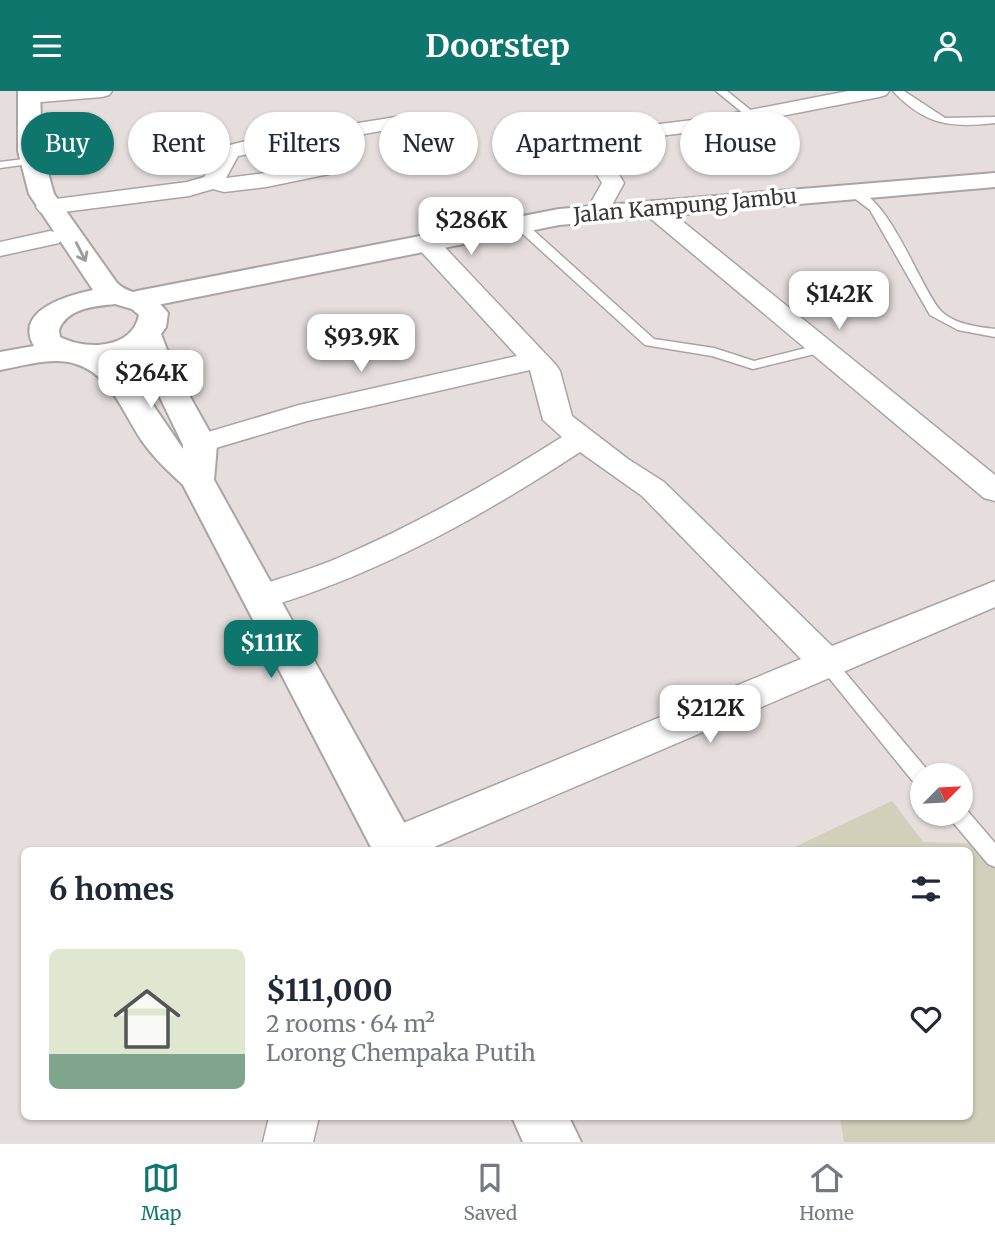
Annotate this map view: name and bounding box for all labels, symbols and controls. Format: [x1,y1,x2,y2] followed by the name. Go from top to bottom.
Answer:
[425,26,570,66] text: Doorstep
[28,27,66,65] icon: menu
[929,27,967,65] icon: person
[21,112,114,175] chip: Buy
[128,112,230,175] chip: Rent
[244,112,365,175] chip: Filters
[379,112,478,175] chip: New
[492,112,666,175] chip: Apartment
[680,112,800,175] chip: House
[571,182,798,229] street label: Jalan Kampung Jambu
[422,197,520,257] pin: $286K
[434,205,508,234] text: $286K
[74,241,88,262] one-way arrow
[790,271,888,331] pin: $142K
[805,279,873,308] text: $142K
[304,315,418,374] pin: $93.9K
[323,322,399,351] text: $93.9K
[102,351,200,410] pin: $264K
[114,358,188,387] text: $264K
[222,621,320,680] pin: $111K
[240,628,302,657] text: $111K
[661,685,759,745] pin: $212K
[676,693,744,722] text: $212K
[910,763,973,826] north arrow
[910,763,973,826] map controls
[49,870,174,908] text: 6 homes
[907,870,945,908] icon: filters
[266,971,393,1009] text: $111,000
[105,977,189,1061] icon: home
[907,1000,945,1038] icon: heart
[266,1009,435,1038] text: 2 rooms · 64 m²
[266,1038,536,1067] text: Lorong Chempaka Putih
[141,1159,181,1225] tab: Map
[463,1159,517,1225] tab: Saved
[799,1159,854,1225] tab: Home

